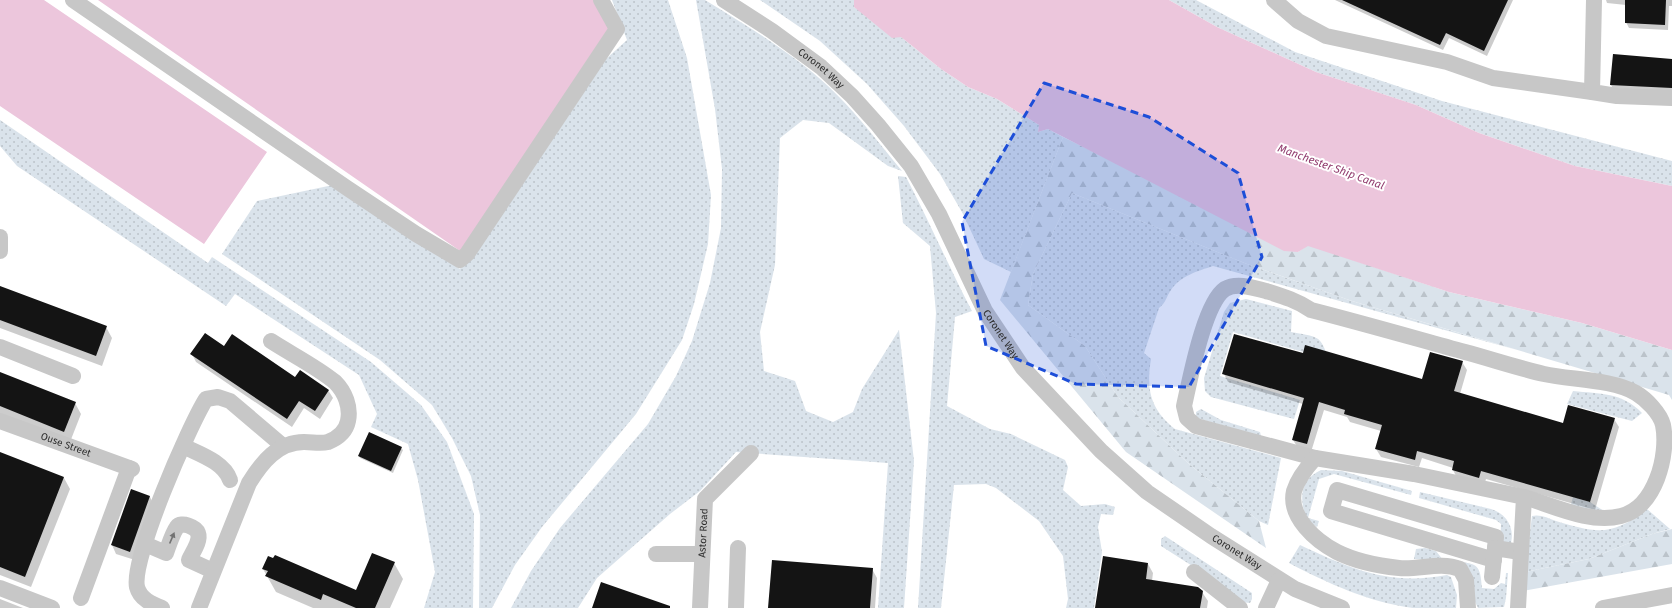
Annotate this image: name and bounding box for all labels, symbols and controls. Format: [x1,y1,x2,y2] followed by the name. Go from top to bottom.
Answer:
[796,46,847,91] street label: Coronet Way
[1276,142,1386,192] water label: Manchester Ship Canal
[980,308,1021,361] street label: Coronet Way
[39,430,93,460] street label: Ouse Street
[696,508,711,558] street label: Astor Road
[1210,532,1264,572] street label: Coronet Way
[169,533,175,544] one-way arrow

